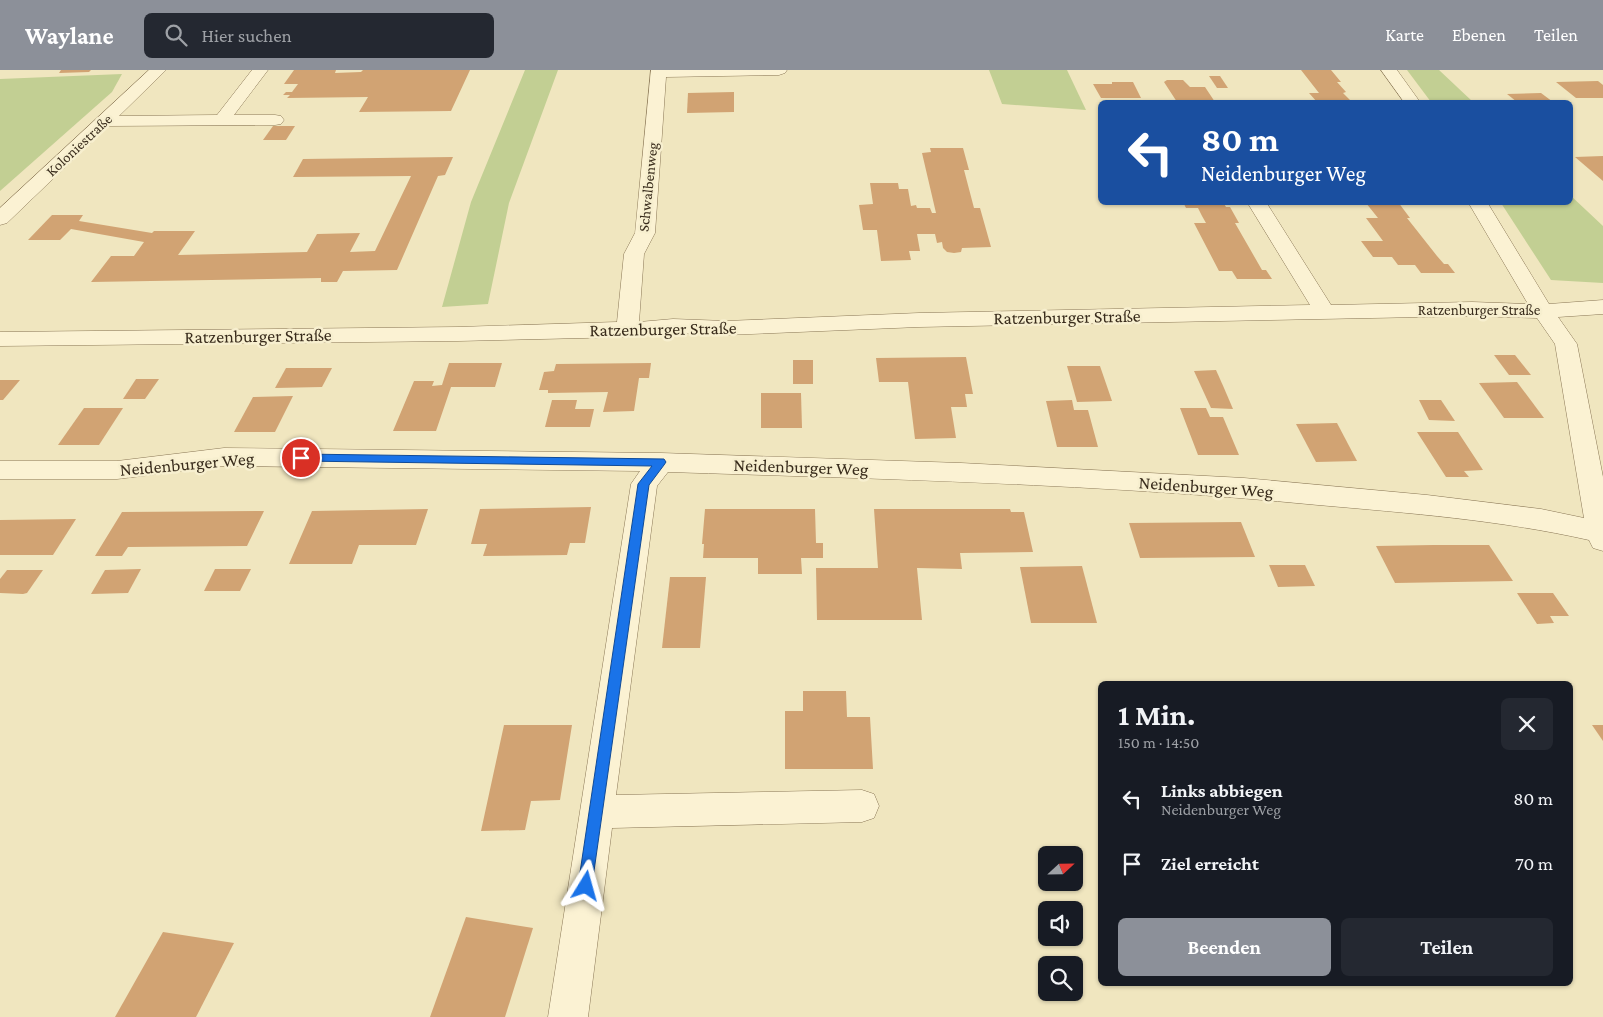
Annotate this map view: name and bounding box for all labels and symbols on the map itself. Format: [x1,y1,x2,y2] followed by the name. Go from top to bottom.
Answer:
[43,110,115,179] street label: Koloniestraße
[635,141,662,233] street label: Schwalbenweg
[1418,302,1541,319] street label: Ratzenburger Straße
[993,306,1141,328] street label: Ratzenburger Straße
[589,318,737,340] street label: Ratzenburger Straße
[184,325,332,347] street label: Ratzenburger Straße
[280,437,322,479] pin
[119,448,255,480] street label: Neidenburger Weg
[733,455,869,479] street label: Neidenburger Weg
[1138,472,1274,502] street label: Neidenburger Weg
[1038,846,1082,891] north arrow
[559,859,611,911] position arrow

